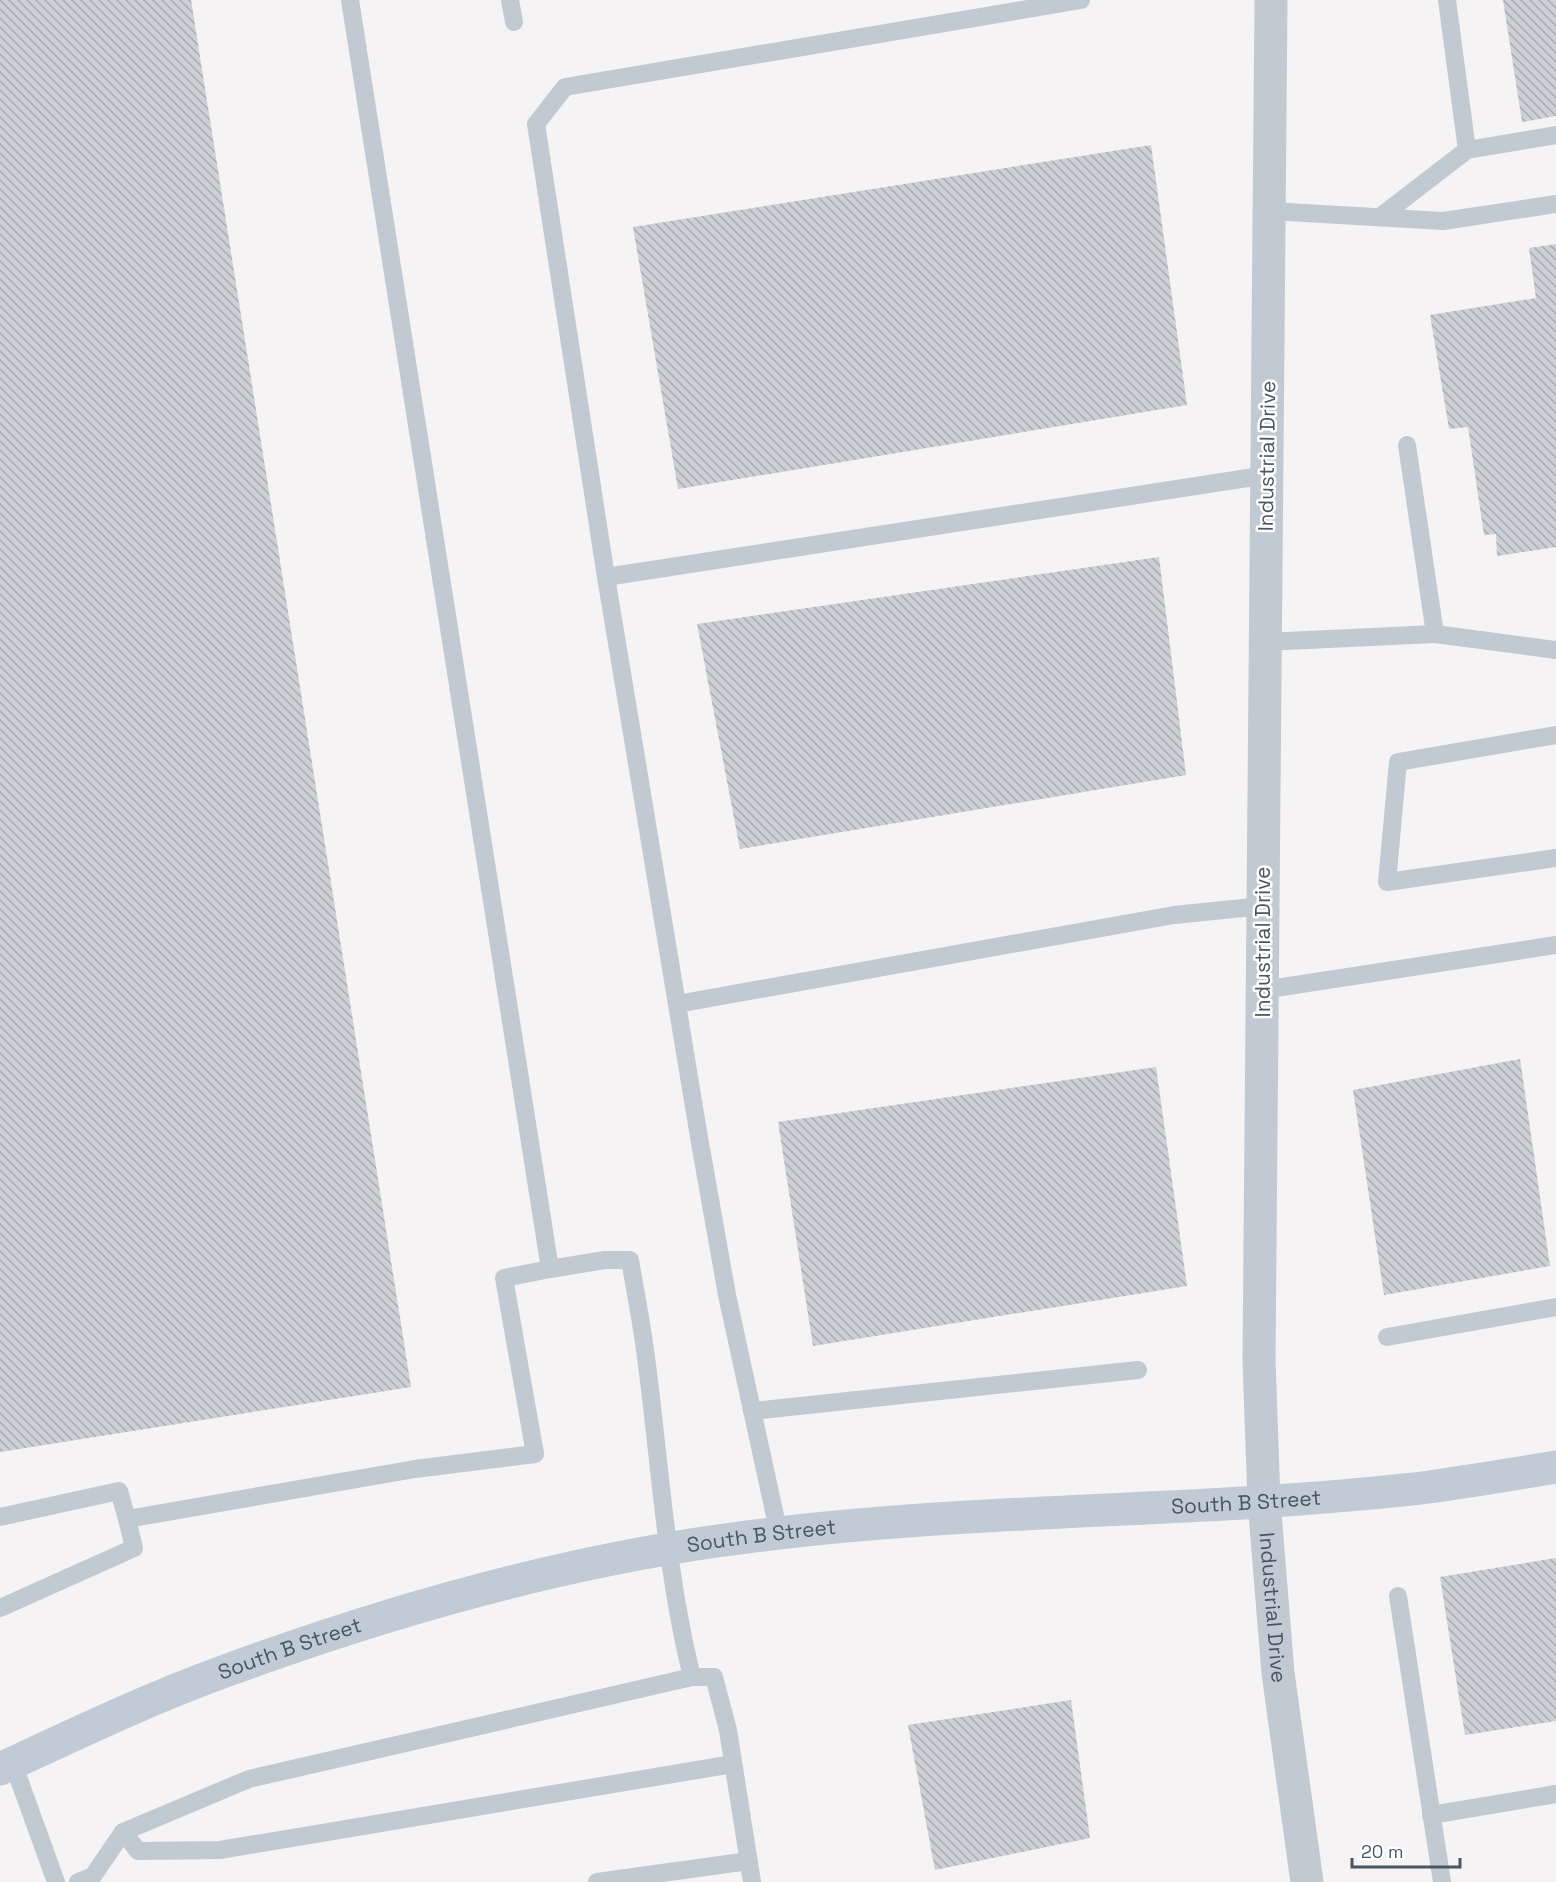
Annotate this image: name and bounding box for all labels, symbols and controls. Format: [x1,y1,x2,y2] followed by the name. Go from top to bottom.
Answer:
[1252,380,1281,532] street label: Industrial Drive
[1249,867,1276,1017] street label: Industrial Drive
[1170,1484,1322,1520] street label: South B Street
[685,1513,837,1558] street label: South B Street
[1254,1531,1293,1684] street label: Industrial Drive
[214,1611,365,1686] street label: South B Street
[1352,1831,1460,1869] scale bar
[1361,1840,1404,1863] text: 20 m

